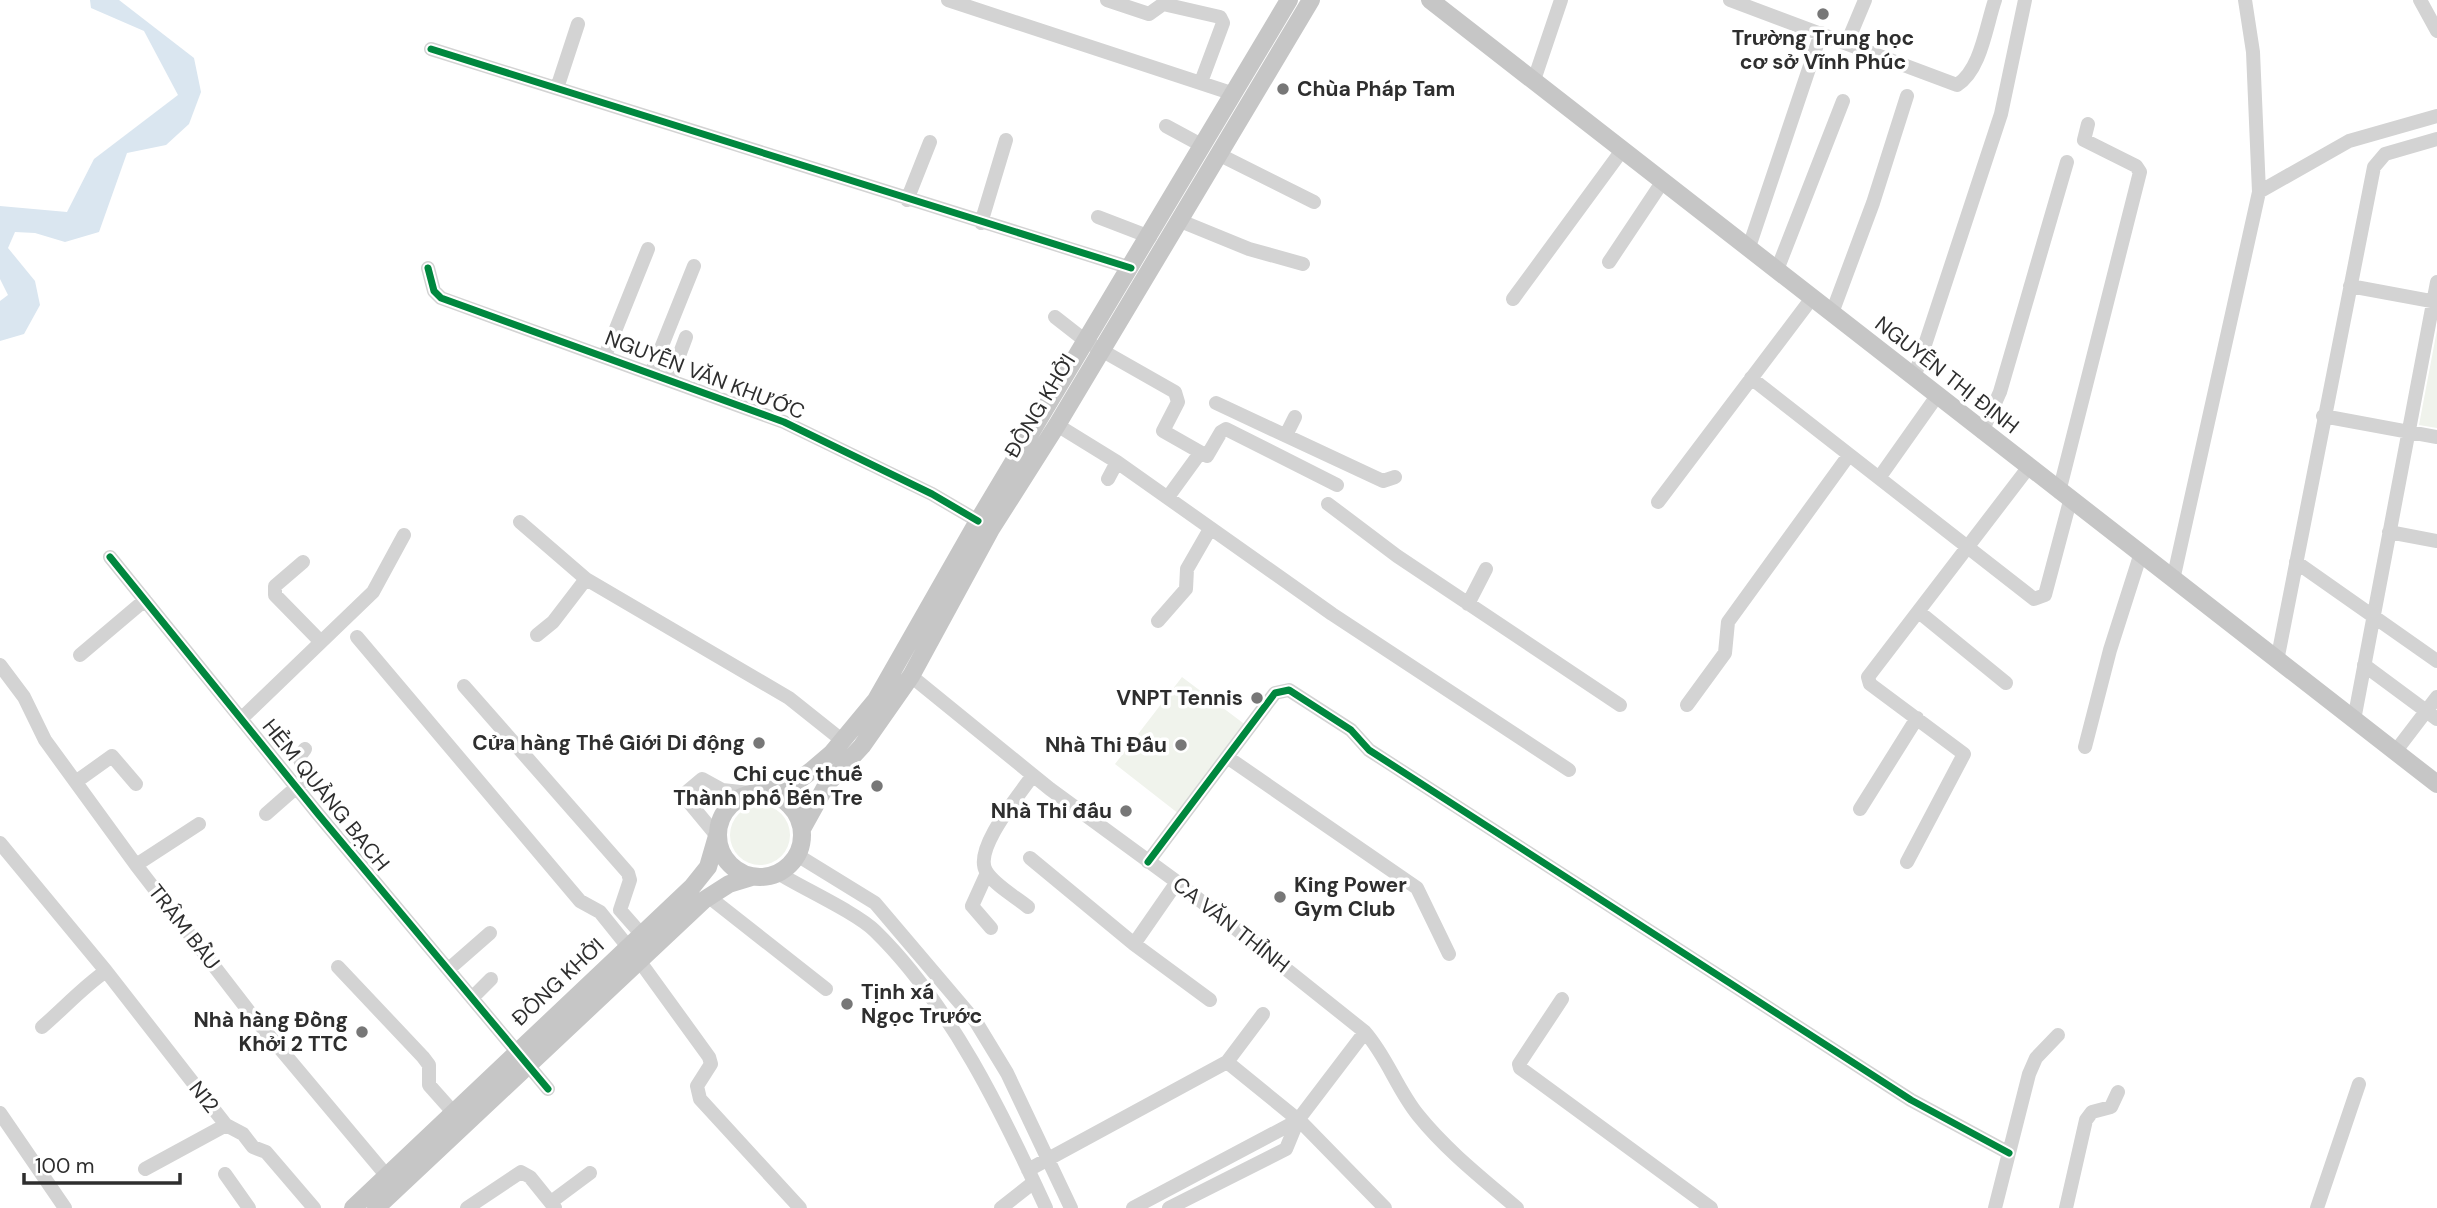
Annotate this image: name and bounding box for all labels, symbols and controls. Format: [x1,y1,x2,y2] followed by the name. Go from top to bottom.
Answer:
[1815,6,1831,22] marker: Trường Trung học cơ sở Vĩnh Phúc
[1732,24,1914,76] place label: Trường Trung học cơ sở Vĩnh Phúc
[1297,75,1455,103] place label: Chùa Pháp Tam
[1275,81,1291,97] marker: Chùa Pháp Tam
[1869,310,2025,440] street label: NGUYỄN THỊ ĐỊNH
[601,324,809,426] street label: NGUYỄN VĂN KHƯỚC
[998,349,1082,463] street label: ĐỒNG KHỞI
[1116,684,1243,712] place label: VNPT Tennis
[1249,690,1265,706] marker: VNPT Tennis
[256,713,396,877] street label: HẺM QUẢNG BẠCH
[472,729,745,757] place label: Cửa hàng Thế Giới Di động
[1045,731,1167,759] place label: Nhà Thi Đấu
[751,735,767,751] marker: Cửa hàng Thế Giới Di động
[1173,737,1189,753] marker: Nhà Thi Đấu
[673,760,863,812] place label: Chi cục thuế Thành phố Bến Tre
[869,778,885,794] marker: Chi cục thuế Thành phố Bến Tre
[991,797,1112,825] place label: Nhà Thi đấu
[1118,803,1134,819] marker: Nhà Thi đấu
[1167,871,1295,979] street label: CA VĂN THỈNH
[1294,871,1407,923] place label: King Power Gym Club
[142,879,226,975] street label: TRÂM BẦU
[1272,889,1288,905] marker: King Power Gym Club
[506,932,610,1032] street label: ĐỒNG KHỞI
[861,978,982,1030] place label: Tịnh xá Ngọc Trước
[839,996,855,1012] marker: Tịnh xá Ngọc Trước
[193,1006,348,1058] place label: Nhà hàng Đồng Khởi 2 TTC
[354,1024,370,1040] marker: Nhà hàng Đồng Khởi 2 TTC
[183,1075,225,1119] street label: N12
[24,1142,180,1186] scale bar
[35,1152,95,1180] text: 100 m

